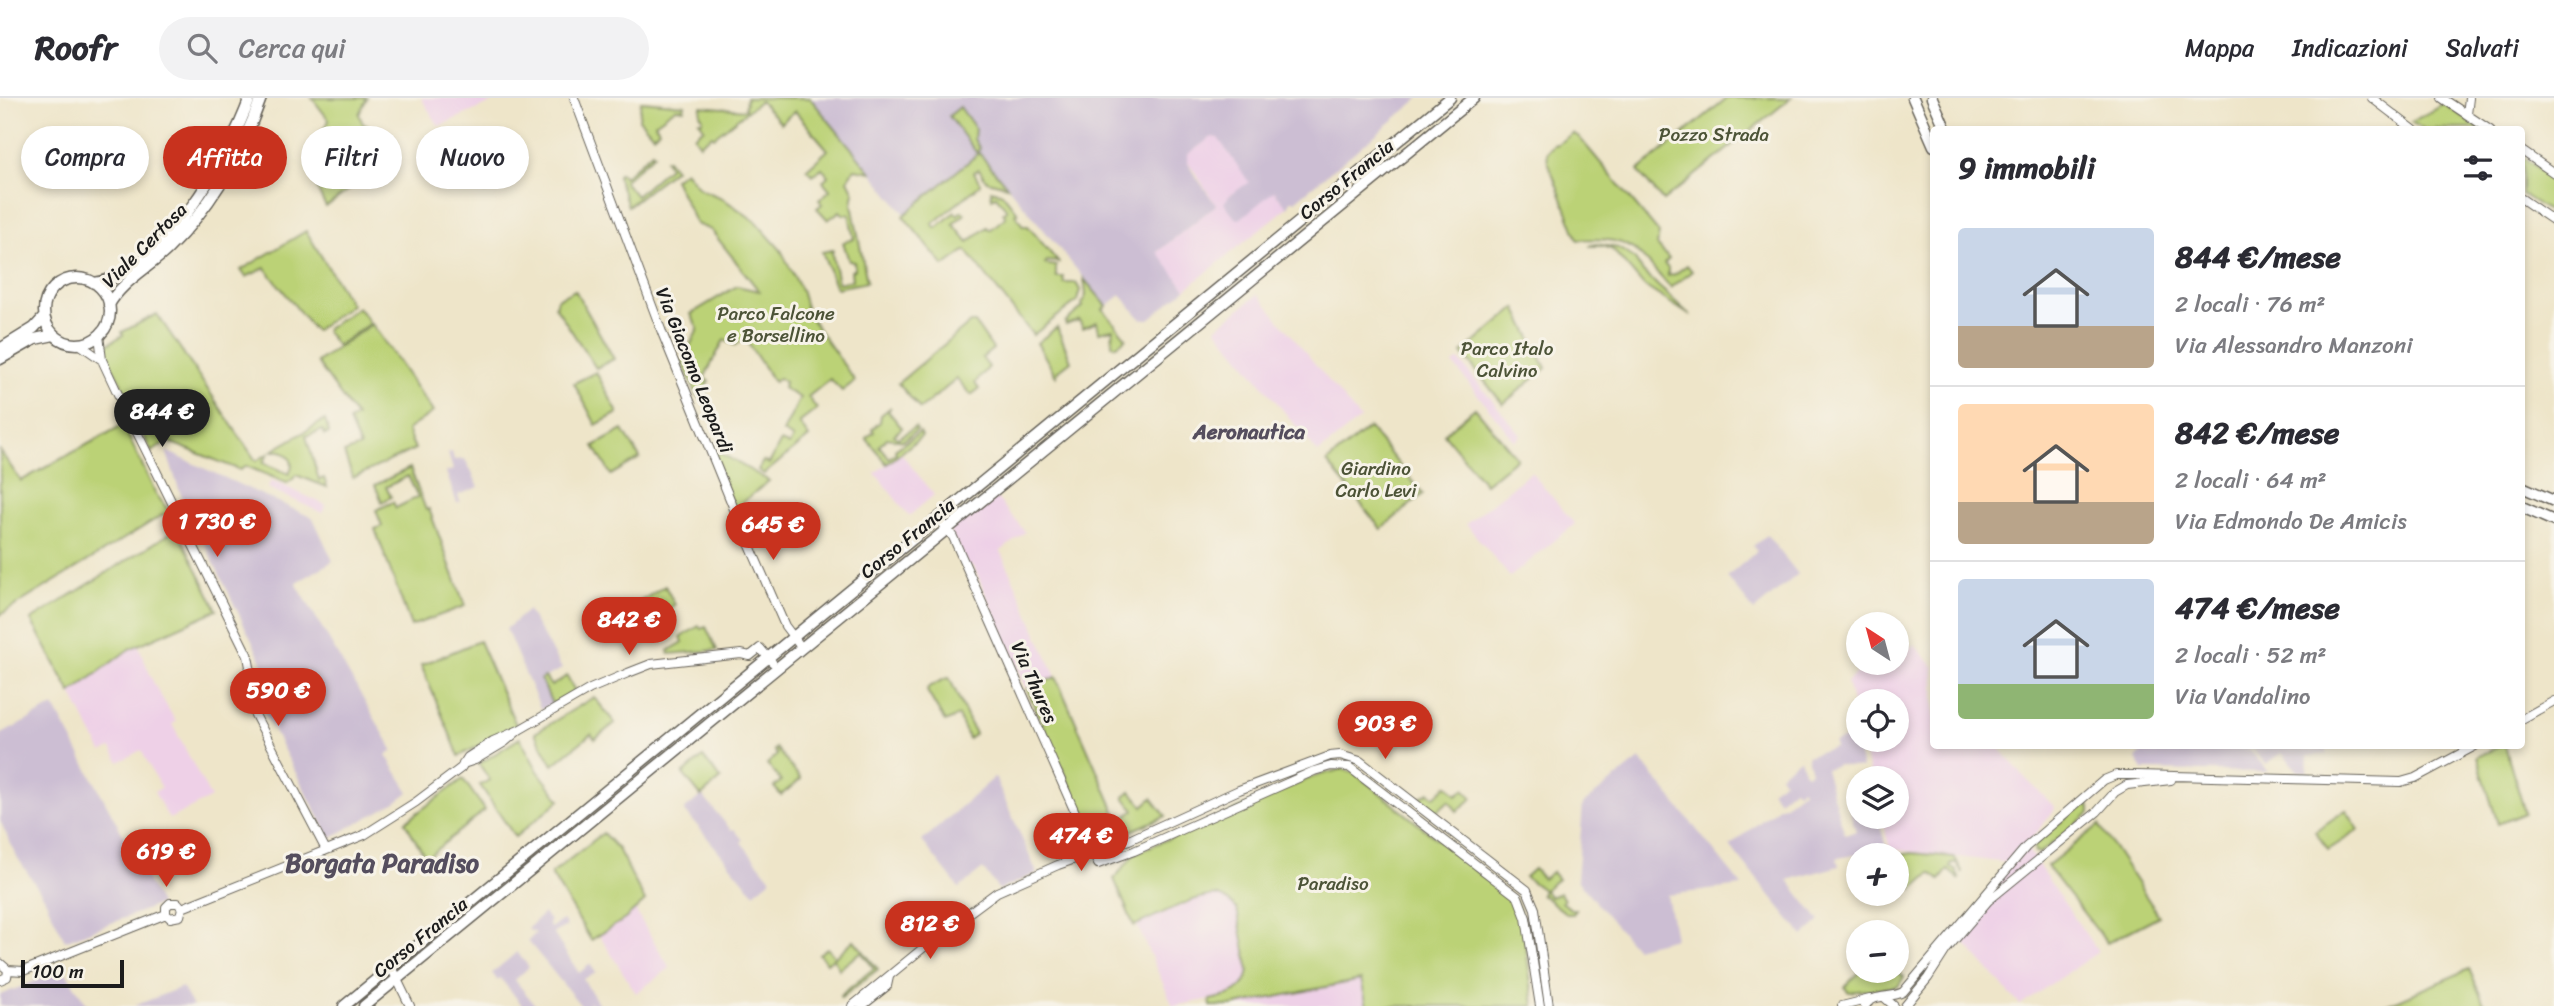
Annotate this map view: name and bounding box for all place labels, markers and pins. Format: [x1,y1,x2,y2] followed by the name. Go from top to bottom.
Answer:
[113,390,211,449] pin: 844 €
[152,500,282,559] pin: 1 730 €
[724,503,822,562] pin: 645 €
[580,598,678,657] pin: 842 €
[229,668,327,728] pin: 590 €
[1336,702,1434,761] pin: 903 €
[1032,814,1130,873] pin: 474 €
[117,830,215,889] pin: 619 €
[881,902,979,961] pin: 812 €

